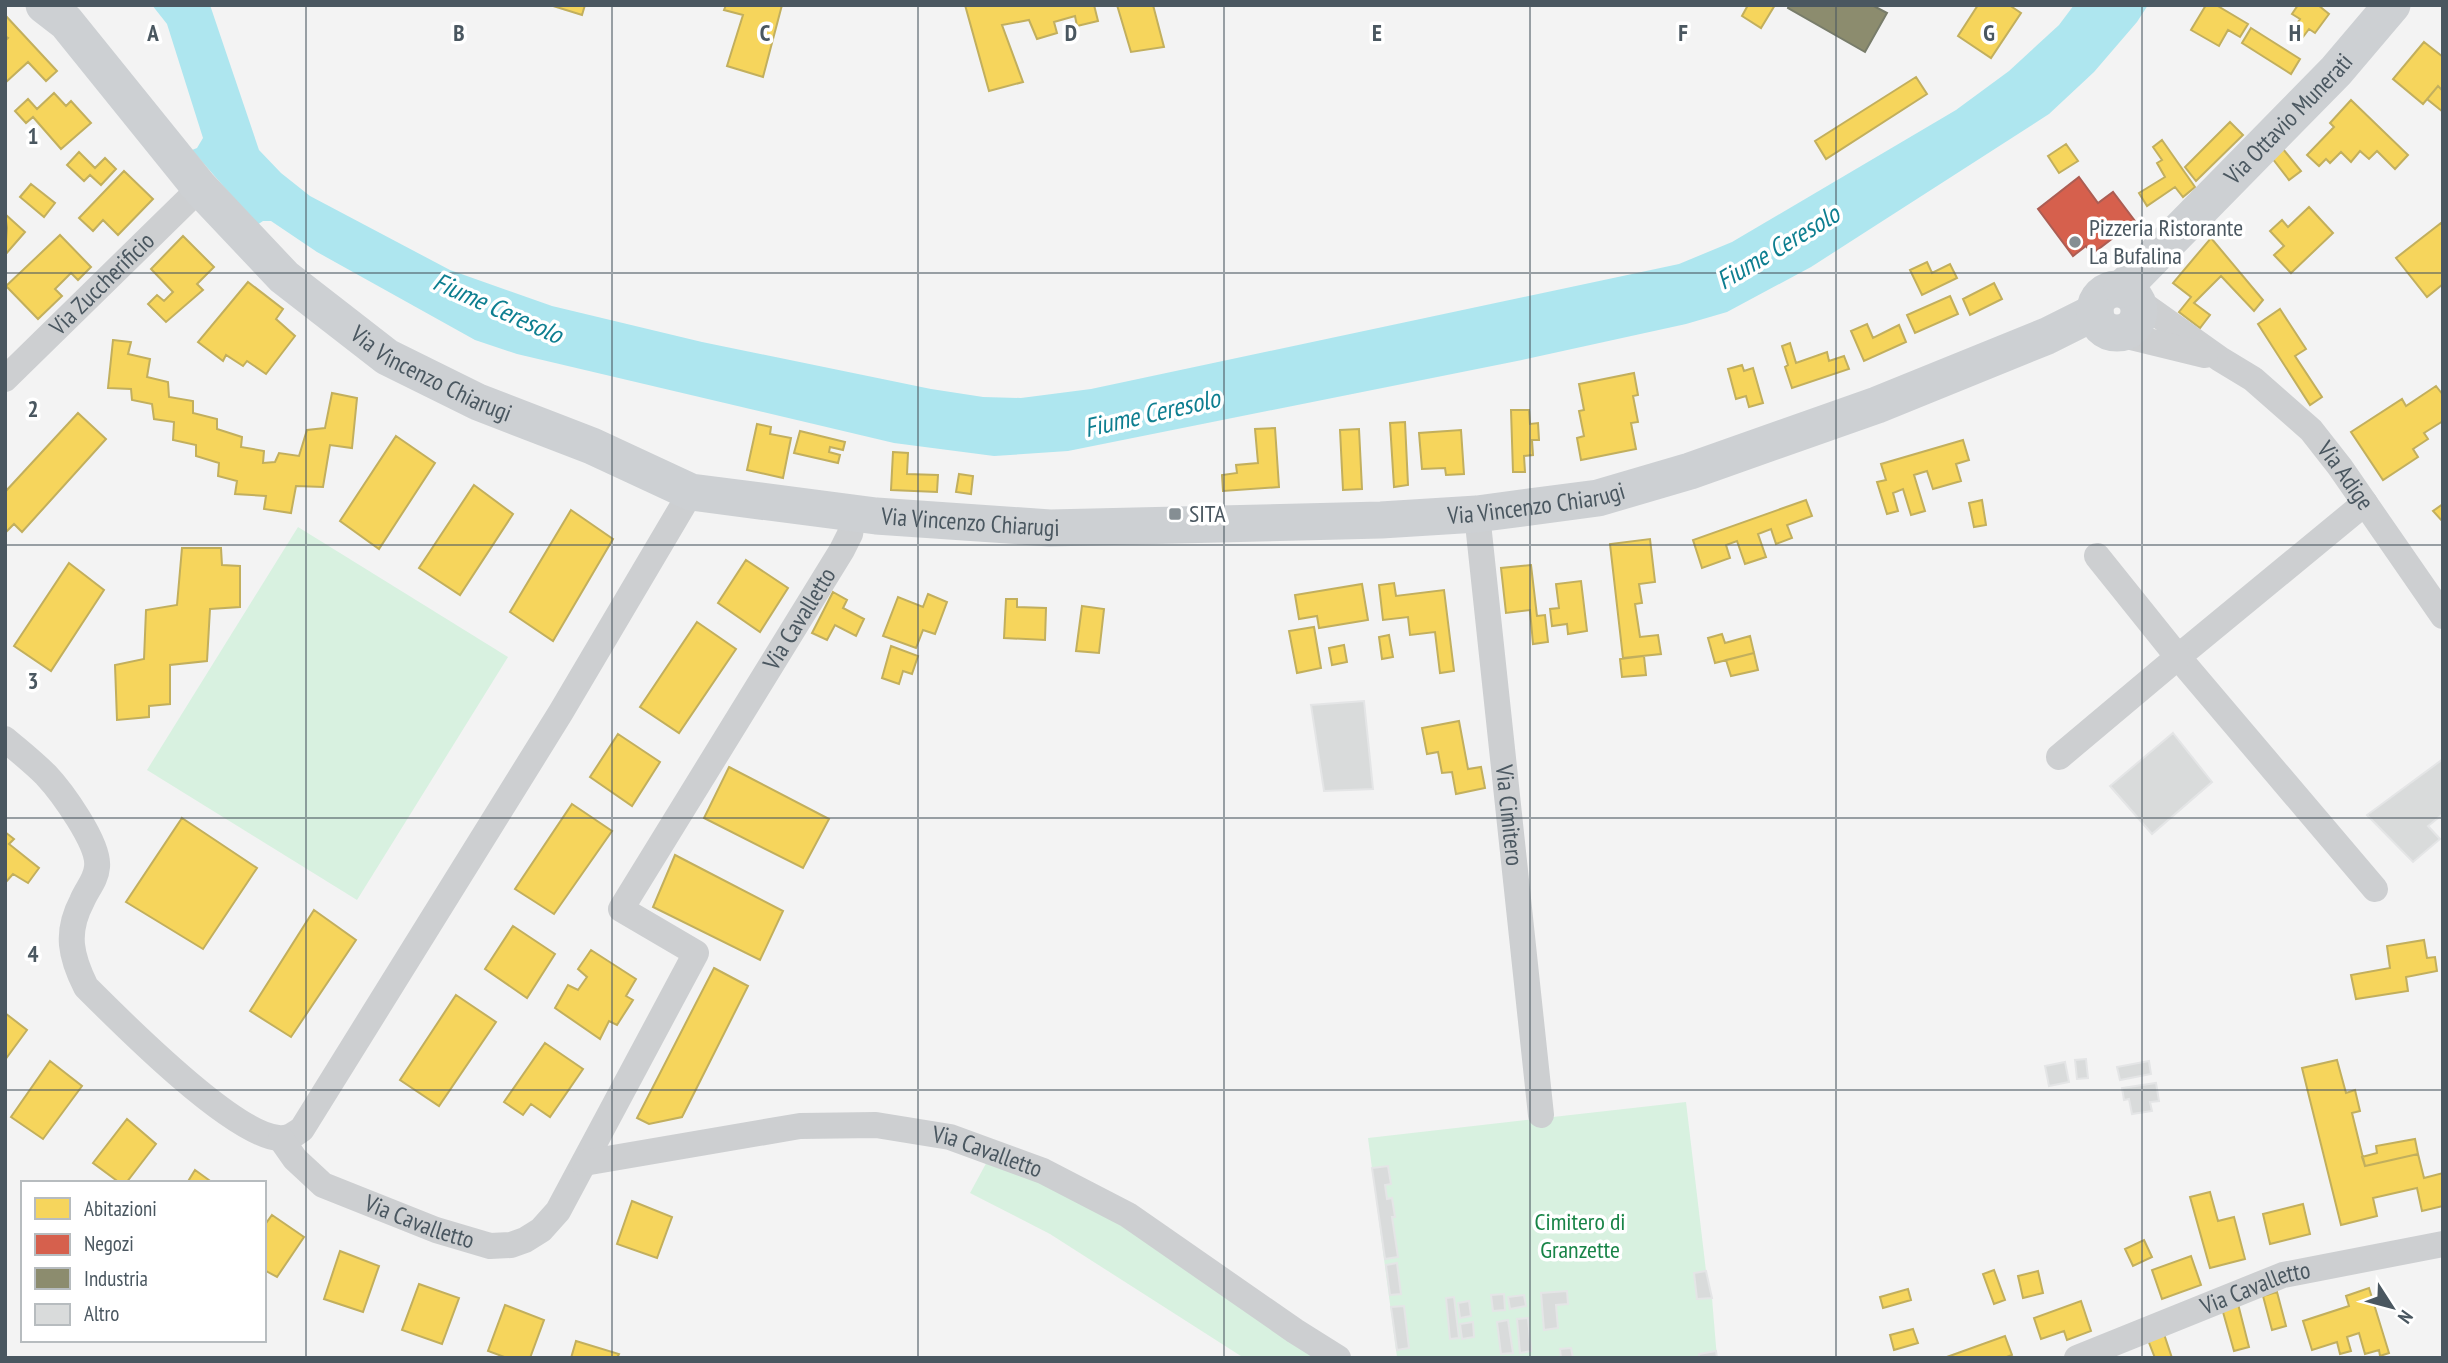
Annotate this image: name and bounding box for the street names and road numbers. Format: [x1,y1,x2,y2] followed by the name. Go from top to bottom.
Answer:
[2217,47,2359,191] street label: Via Ottavio Munerati
[42,225,161,342] street label: Via Zuccherificio
[344,318,516,429] street label: Via Vincenzo Chiarugi
[2310,434,2381,516] street label: Via Adige
[1446,475,1628,531] street label: Via Vincenzo Chiarugi
[879,500,1060,543] street label: Via Vincenzo Chiarugi
[755,562,842,677] street label: Via Cavalletto
[1489,762,1530,867] street label: Via Cimitero
[929,1118,1047,1184] street label: Via Cavalletto
[359,1187,478,1256] street label: Via Cavalletto
[2195,1254,2313,1322] street label: Via Cavalletto

